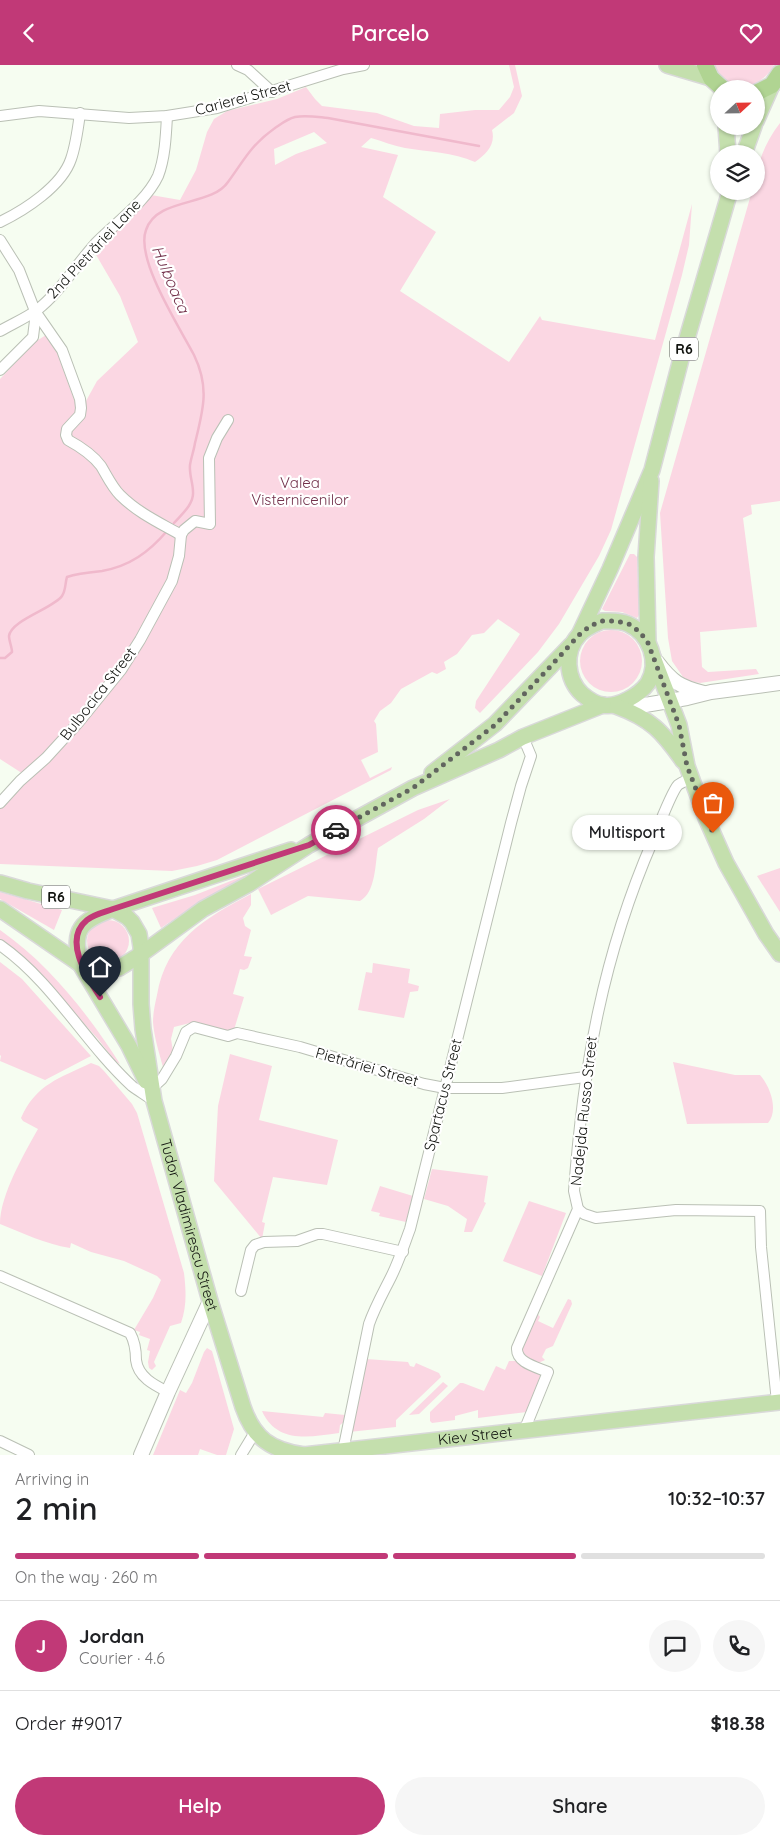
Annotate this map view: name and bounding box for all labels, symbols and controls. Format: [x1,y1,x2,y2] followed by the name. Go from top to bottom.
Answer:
[15,19,43,47] icon: back
[351,19,429,47] text: Parcelo
[737,19,765,47] icon: heart
[193,76,293,119] street label: Carierei Street
[710,80,765,135] north arrow
[710,80,765,200] map controls
[710,145,765,200] button: layers
[43,195,145,303] street label: 2nd Pietrăriei Lane
[148,242,195,317] water label: Hulboaca
[670,337,698,361] road number: R6
[251,473,349,509] park label: Valea Visternicenilor
[55,643,140,744] street label: Bulbocica Street
[692,782,734,833] pin
[699,789,727,817] icon: bag
[311,805,361,855] courier
[573,815,683,851] callout: Multisport
[322,816,350,844] icon: car
[589,822,665,842] text: Multisport
[42,885,70,909] road number: R6
[79,946,121,997] pin
[86,953,114,981] icon: home
[566,1035,601,1187] street label: Nadejda Russo Street
[419,1037,466,1153] street label: Spartacus Street
[313,1043,421,1090] street label: Pietrăriei Street
[156,1137,223,1313] street label: Tudor Vladimirescu Street
[437,1422,513,1449] street label: Kiev Street
[15,1469,89,1489] text: Arriving in
[668,1486,765,1510] text: 10:32–10:37
[15,1488,98,1528] text: 2 min
[15,1567,157,1587] text: On the way · 260 m
[649,1620,701,1672] button: chat
[713,1620,765,1672] button: phone
[79,1624,144,1648] text: Jordan
[36,1634,46,1658] text: J
[79,1648,165,1668] text: Courier · 4.6
[15,1711,122,1735] text: Order #9017
[711,1711,765,1735] text: $18.38
[15,1777,385,1835] button: Help
[395,1777,765,1835] button: Share

